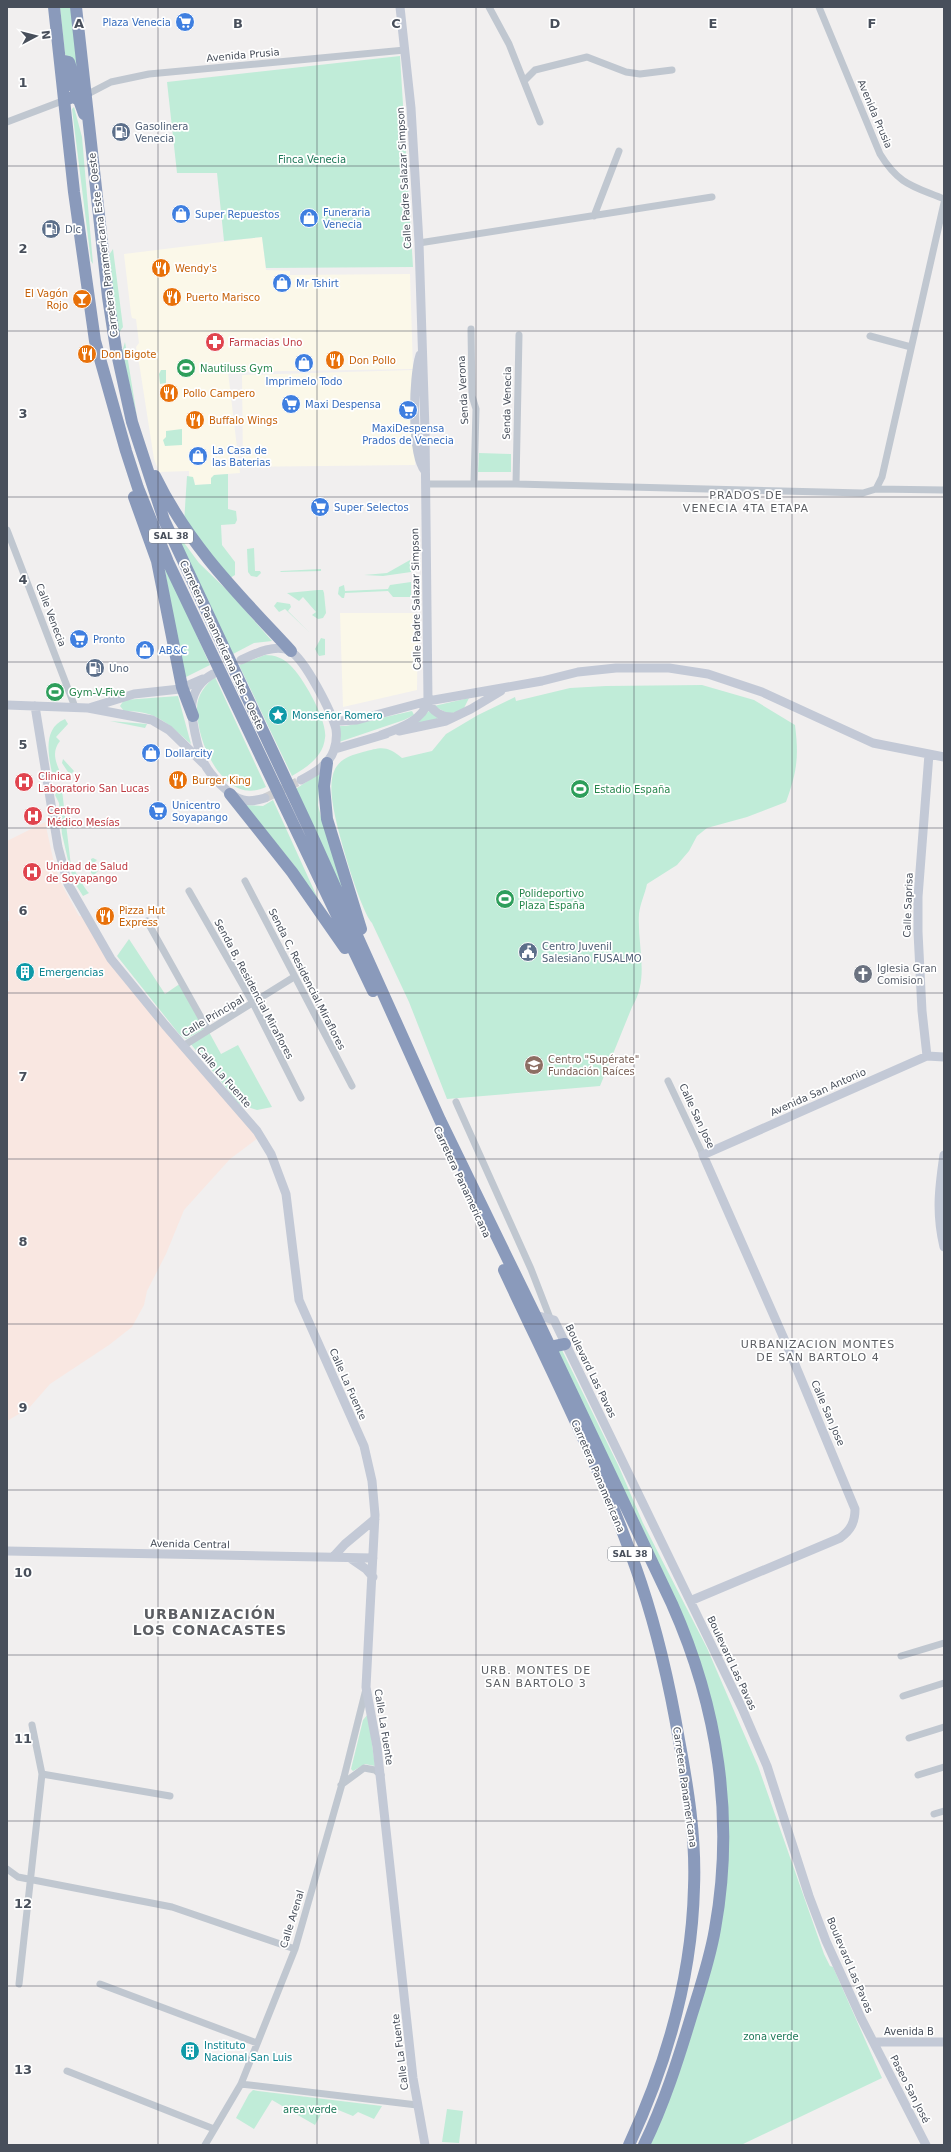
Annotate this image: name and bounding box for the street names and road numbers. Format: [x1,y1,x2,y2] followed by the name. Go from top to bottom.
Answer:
[206,46,280,64] street label: Avenida Prusia
[856,78,894,150] street label: Avenida Prusia
[395,107,413,249] street label: Calle Padre Salazar Simpson
[86,152,120,338] street label: Carretera Panamericana Este - Oeste
[456,355,470,425] street label: Senda Verona
[501,366,513,440] street label: Senda Venecia
[409,528,423,670] street label: Calle Padre Salazar Simpson
[149,529,193,543] road number: SAL 38
[178,559,266,731] street label: Carretera Panamericana Este - Oeste
[34,582,68,648] street label: Calle Venecia
[901,872,915,938] street label: Calle Saprisa
[266,907,348,1051] street label: Senda C, Residencial Miraflores
[212,917,296,1061] street label: Senda B, Residencial Miraflores
[180,993,246,1039] street label: Calle Principal
[195,1044,253,1110] street label: Calle La Fuente
[768,1066,868,1118] street label: Avenida San Antonio
[677,1082,717,1150] street label: Calle San Jose
[431,1125,493,1239] street label: Carretera Panamericana
[564,1322,618,1420] street label: Boulevard Las Pavas
[327,1347,369,1421] street label: Calle La Fuente
[809,1378,847,1448] street label: Calle San Jose
[569,1418,627,1534] street label: Carretera Panamericana
[150,1538,230,1550] street label: Avenida Central
[608,1547,652,1561] road number: SAL 38
[705,1614,759,1712] street label: Boulevard Las Pavas
[373,1688,395,1766] street label: Calle La Fuente
[671,1726,699,1848] street label: Carretera Panamericana
[278,1889,306,1949] street label: Calle Arenal
[825,1916,875,2014] street label: Boulevard Las Pavas
[390,2013,410,2091] street label: Calle La Fuente
[884,2026,934,2037] street label: Avenida B
[888,2053,932,2125] street label: Paseo San José

